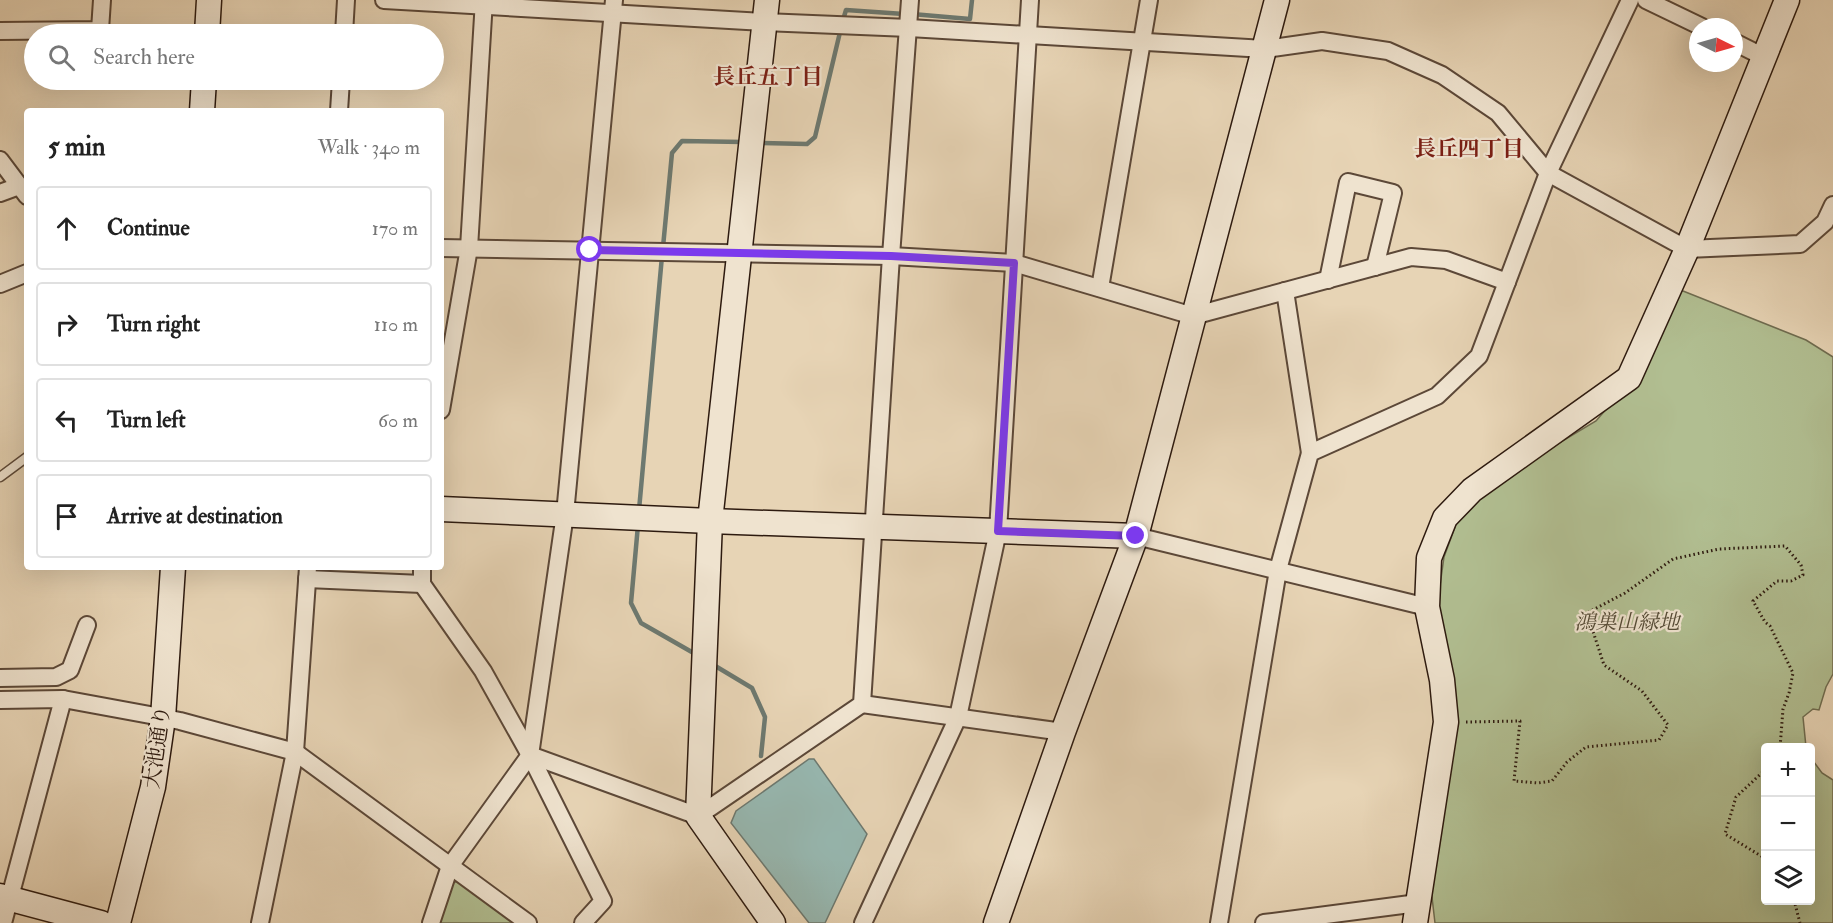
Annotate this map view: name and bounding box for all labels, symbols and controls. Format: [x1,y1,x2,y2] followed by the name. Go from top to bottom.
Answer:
[1689,18,1743,72] north arrow
[24,24,444,90] search box
[45,41,78,74] icon: search
[93,43,195,71] text: Search here
[713,63,823,91] district label: 長丘五丁目
[48,131,105,163] text: 5 min
[318,135,420,160] text: Walk · 340 m
[1414,135,1524,163] district label: 長丘四丁目
[50,212,83,245] icon: ahead
[107,214,190,242] text: Continue
[372,216,418,241] text: 170 m
[576,236,602,262] route start
[50,308,83,341] icon: right
[107,310,200,338] text: Turn right
[374,312,418,337] text: 110 m
[50,404,83,437] icon: left
[107,406,186,434] text: Turn left
[378,408,418,433] text: 60 m
[50,500,83,533] icon: arrive
[107,502,283,530] text: Arrive at destination
[1122,522,1148,548] route end
[1575,609,1681,636] park label: 鴻巣山緑地
[138,704,177,791] street label: 大池通り
[1761,743,1815,905] map controls
[1761,743,1815,797] button: +
[1761,797,1815,851] button: −
[1761,851,1815,905] button: layers

